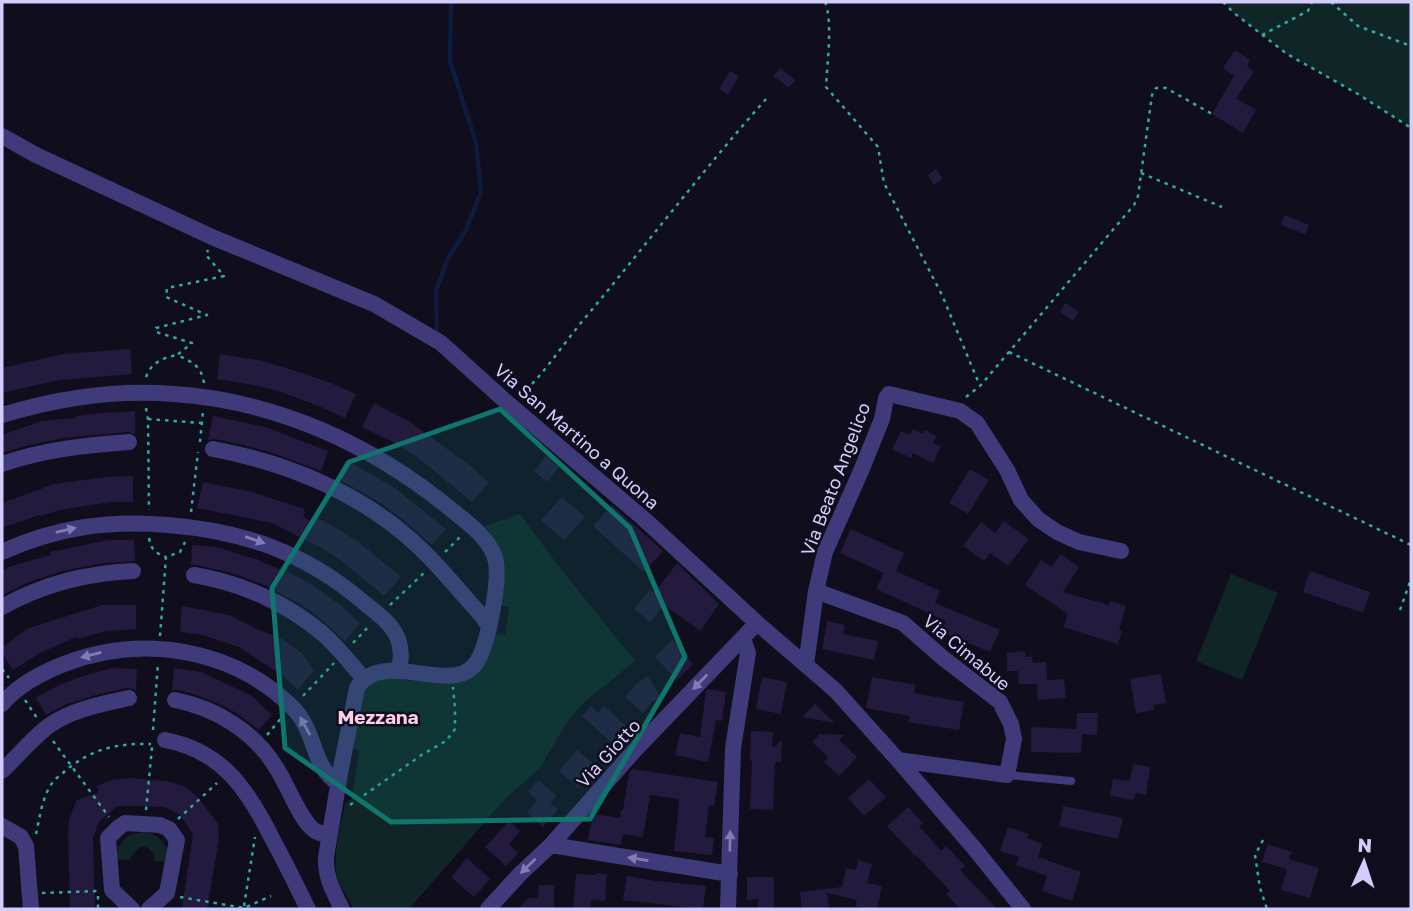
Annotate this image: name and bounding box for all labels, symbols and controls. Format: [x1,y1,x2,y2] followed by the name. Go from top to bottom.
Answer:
[490,358,664,514] street label: Via San Martino a Quona
[796,399,874,559] street label: Via Beato Angelico
[55,524,77,535] one-way arrow
[245,535,266,546] one-way arrow
[919,609,1015,695] street label: Via Cimabue
[80,650,102,661] one-way arrow
[692,674,709,691] one-way arrow
[337,705,419,728] district label: Mezzana
[571,714,645,792] street label: Via Giotto
[299,716,311,735] one-way arrow
[1329,827,1399,897] north arrow
[725,830,736,852] one-way arrow
[1357,833,1373,856] text: N
[627,853,649,864] one-way arrow
[520,858,537,874] one-way arrow

